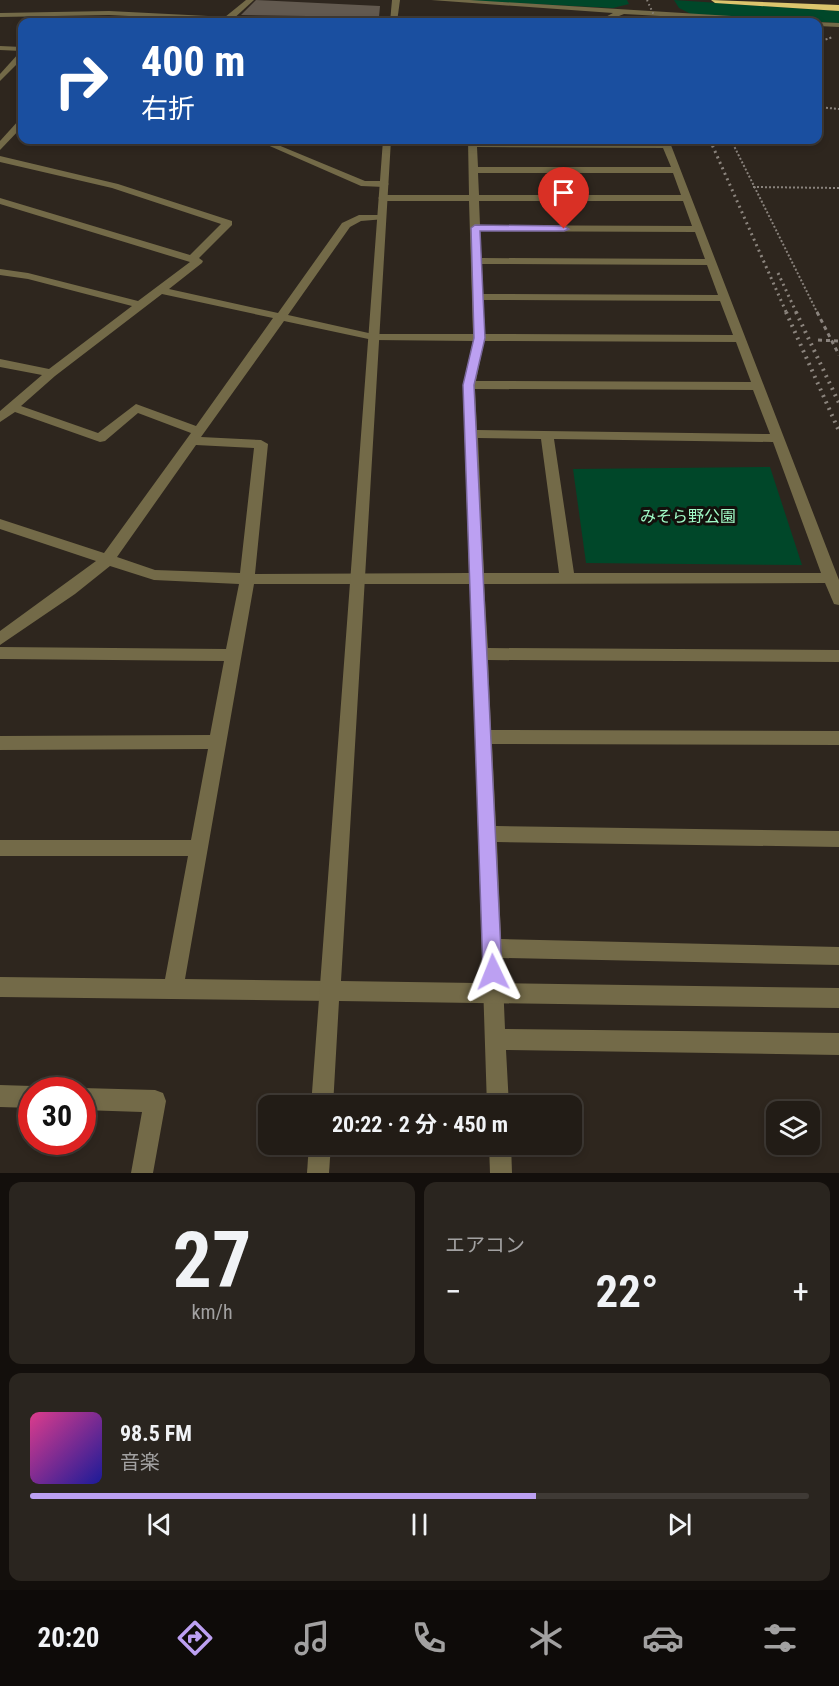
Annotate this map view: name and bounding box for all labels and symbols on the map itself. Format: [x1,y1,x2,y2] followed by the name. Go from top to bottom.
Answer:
[538,167,589,229] pin
[640,507,736,526] park label: みそら野公園
[461,940,525,1004] position arrow
[18,1077,96,1155] speed limit sign: 30

